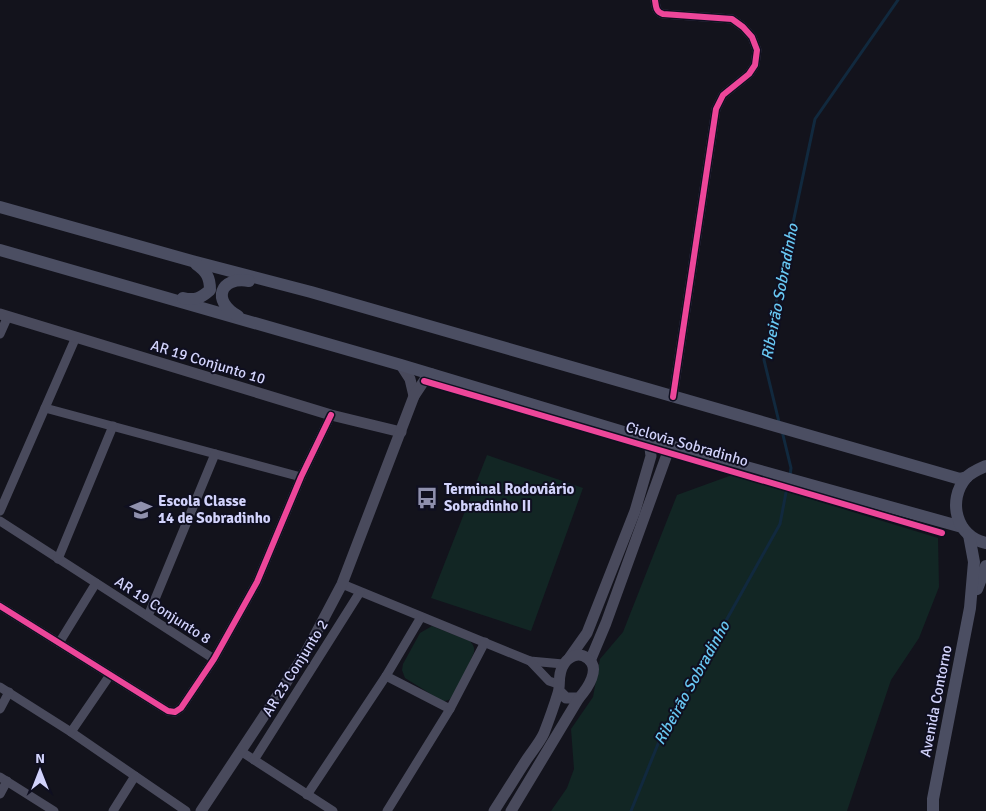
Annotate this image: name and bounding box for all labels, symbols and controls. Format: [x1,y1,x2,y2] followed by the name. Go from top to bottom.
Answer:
[757,222,803,362] water label: Ribeirão Sobradinho
[149,336,267,388] street label: AR 19 Conjunto 10
[624,418,751,470] street label: Ciclovia Sobradinho
[444,480,575,515] place label: Terminal Rodoviário Sobradinho II
[414,485,440,511] bus stop icon: Terminal Rodoviário Sobradinho II
[158,492,271,527] place label: Escola Classe 14 de Sobradinho
[128,497,154,523] school or university icon: Escola Classe 14 de Sobradinho
[112,572,214,648] street label: AR 19 Conjunto 8
[258,616,332,720] street label: AR 23 Conjunto 2
[650,617,735,748] water label: Ribeirão Sobradinho
[916,643,956,758] street label: Avenida Contorno
[15,746,65,796] north arrow
[35,750,45,767] text: N

